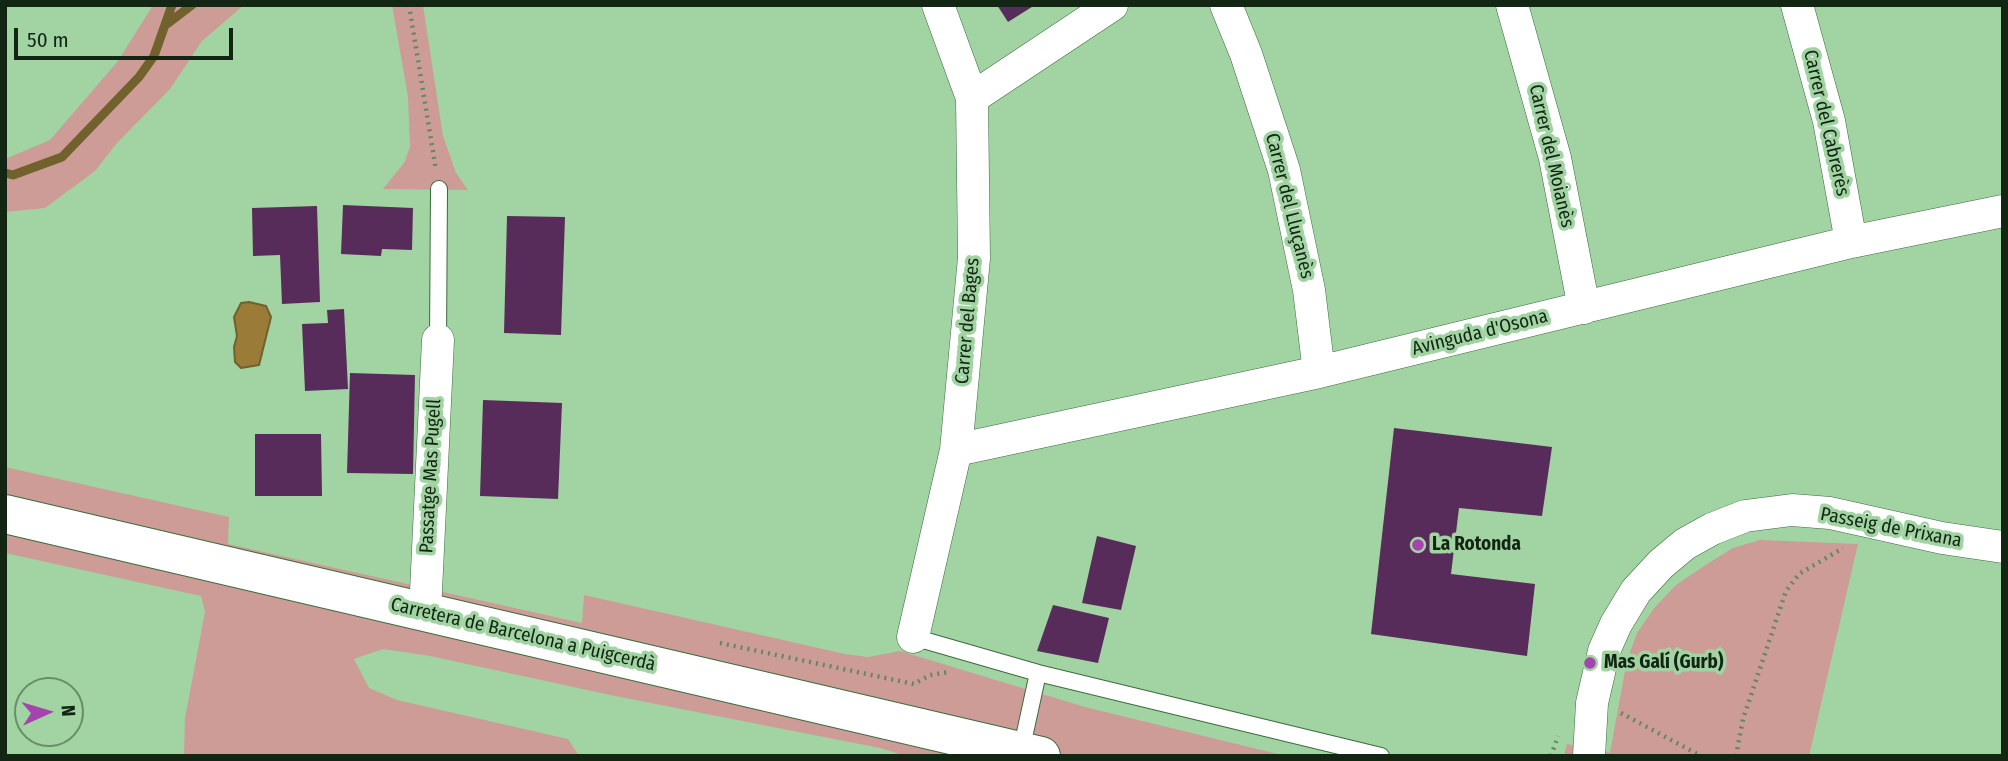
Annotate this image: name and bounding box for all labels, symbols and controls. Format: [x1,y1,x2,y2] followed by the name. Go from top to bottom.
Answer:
[18,14,236,58] scale bar
[27,27,69,53] text: 50 m
[1798,48,1854,198] street label: Carrer del Cabrerès
[1523,82,1579,230] street label: Carrer del Moianès
[1260,131,1318,281] street label: Carrer del Lluçanès
[951,257,985,385] street label: Carrer del Bages
[1410,305,1550,361] street label: Avinguda d'Osona
[416,398,446,554] street label: Passatge Mas Pugell
[1818,503,1964,553] street label: Passeig de Prixana
[1432,534,1521,556] place label: La Rotonda
[1410,537,1426,553] marker: La Rotonda
[388,593,658,677] street label: Carretera de Barcelona a Puigcerdà
[1604,652,1724,674] place label: Mas Galí (Gurb)
[1582,655,1598,671] marker: Mas Galí (Gurb)
[14,677,84,747] north arrow
[57,704,80,717] text: N

